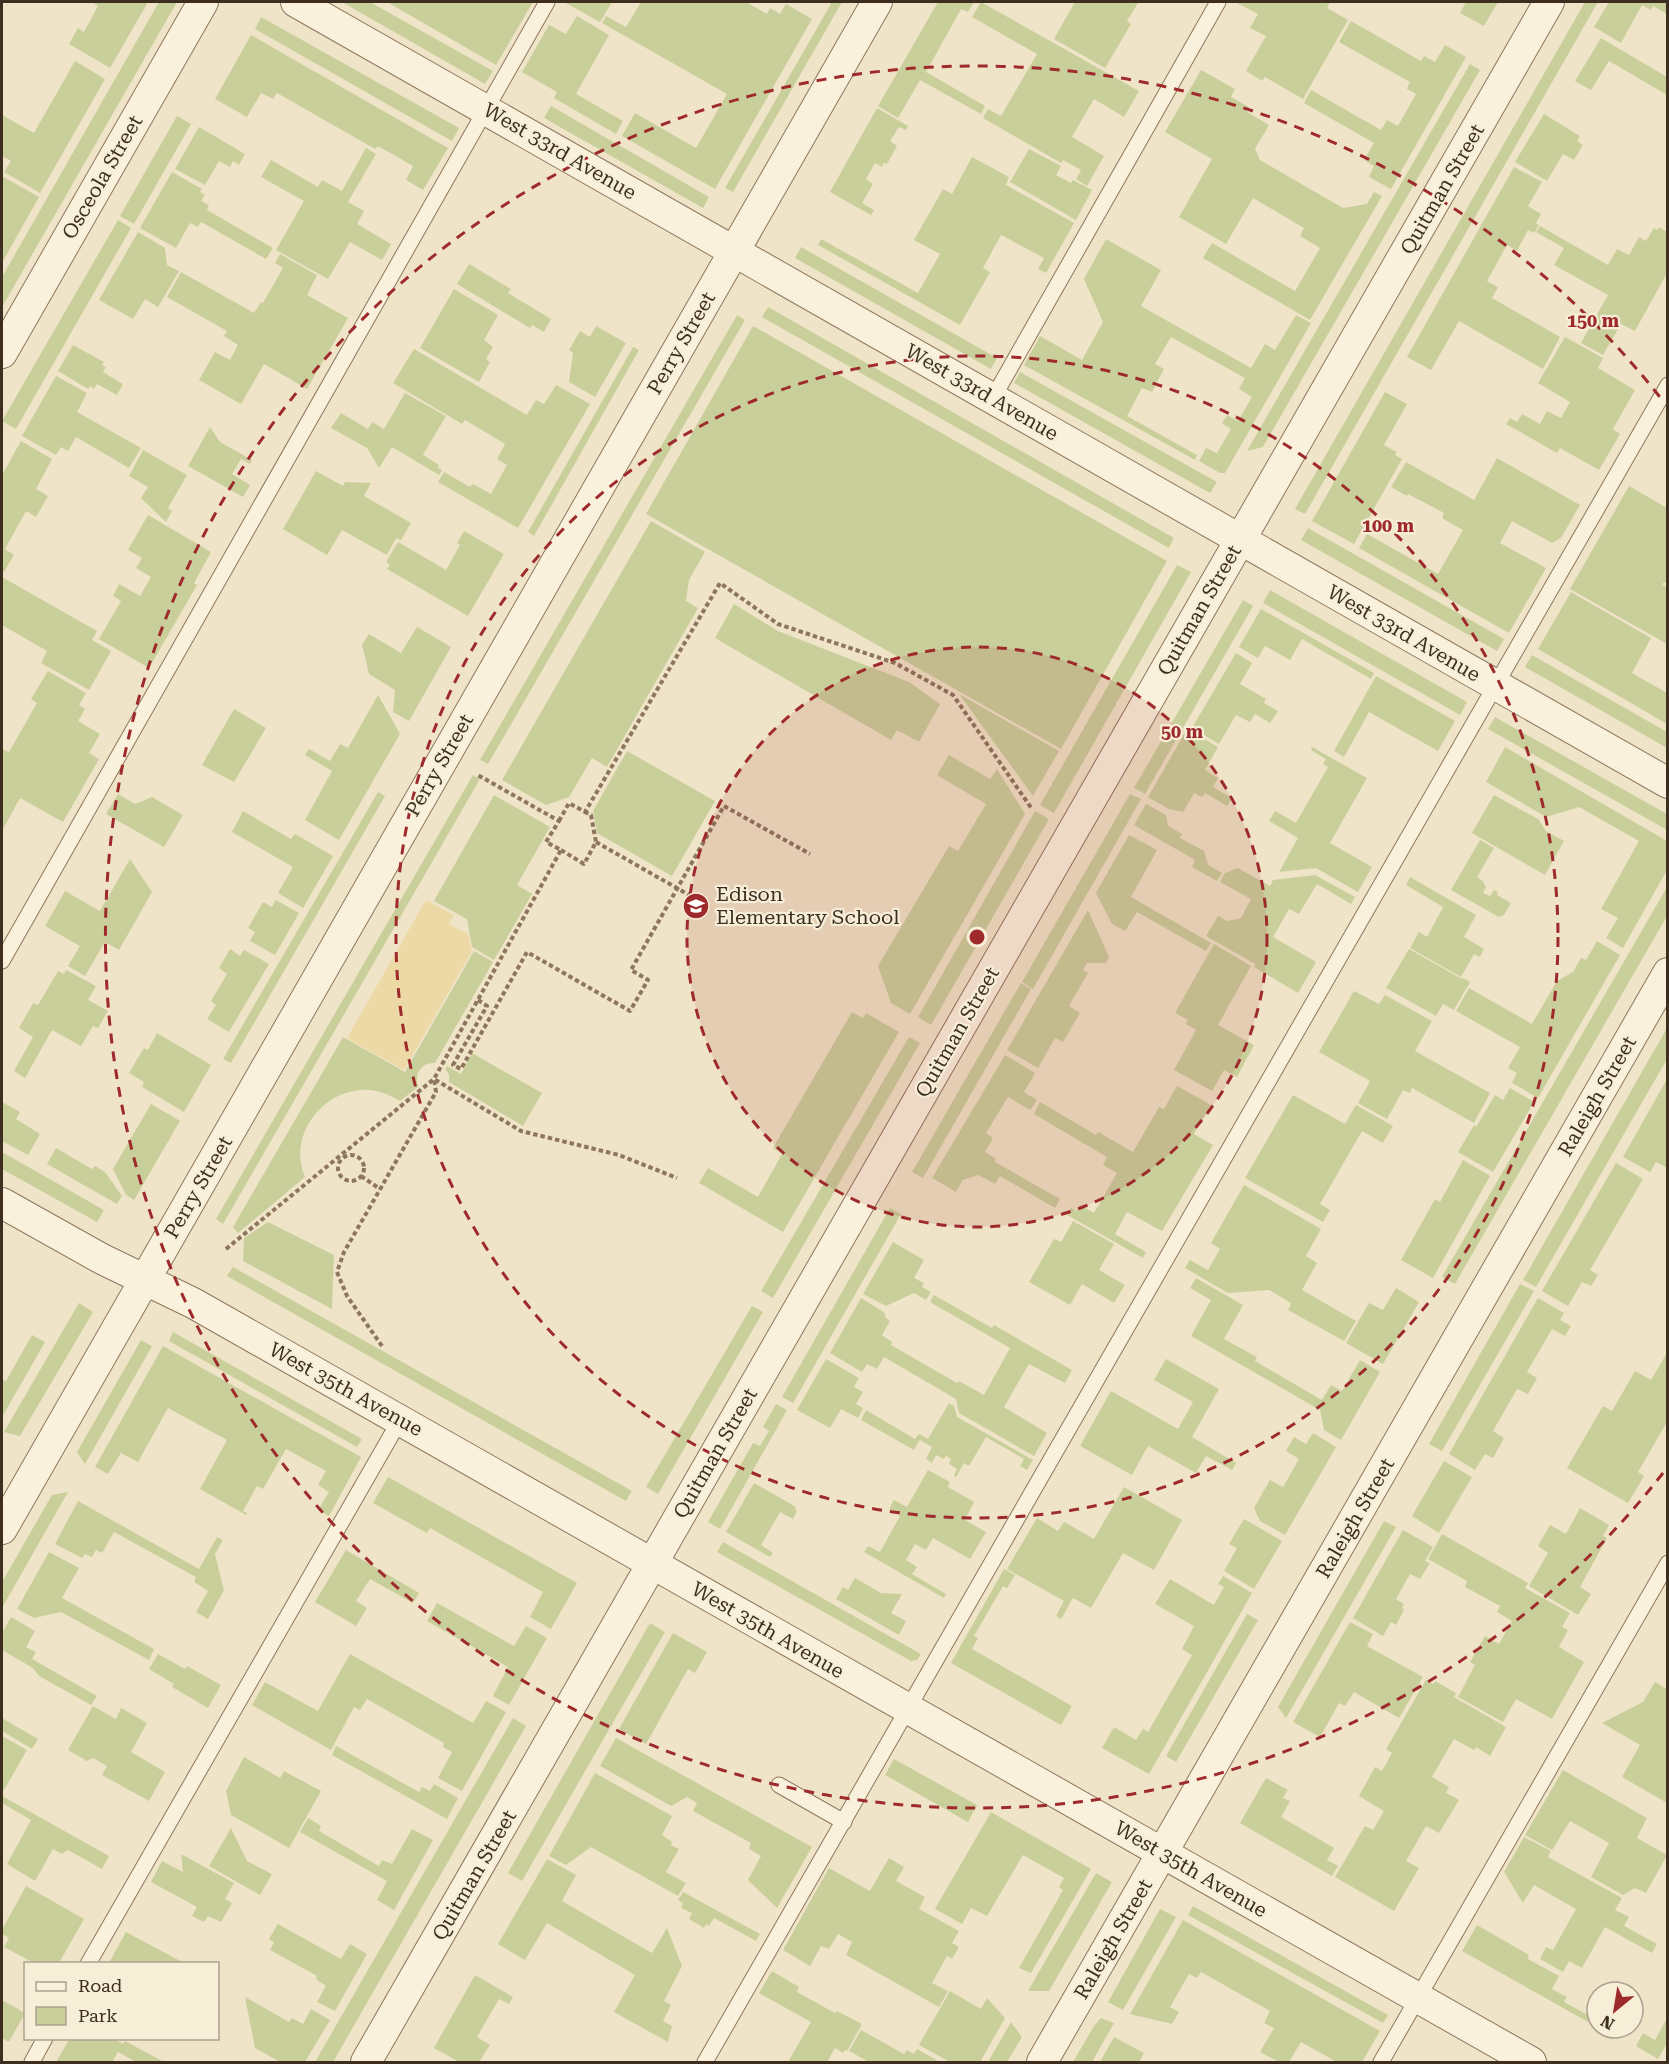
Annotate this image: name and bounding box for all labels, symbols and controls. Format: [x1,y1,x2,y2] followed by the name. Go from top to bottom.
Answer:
[479,97,641,205] street label: West 33rd Avenue
[57,110,147,243] street label: Osceola Street
[1395,119,1489,258] street label: Quitman Street
[642,287,720,399] street label: Perry Street
[1567,310,1620,331] text: 150 m
[901,338,1063,446] street label: West 33rd Avenue
[1362,515,1415,536] text: 100 m
[1152,540,1246,679] street label: Quitman Street
[1323,579,1485,687] street label: West 33rd Avenue
[400,709,478,821] street label: Perry Street
[1161,721,1204,742] text: 50 m
[716,882,899,929] place label: Edison Elementary School
[681,891,711,921] school or university icon: Edison Elementary School
[967,927,987,947] centre of rings
[910,962,1004,1101] street label: Quitman Street
[1553,1031,1641,1160] street label: Raleigh Street
[159,1131,237,1243] street label: Perry Street
[265,1337,427,1441] street label: West 35th Avenue
[668,1383,762,1522] street label: Quitman Street
[1311,1453,1399,1582] street label: Raleigh Street
[688,1577,848,1683] street label: West 35th Avenue
[427,1805,521,1944] street label: Quitman Street
[1111,1816,1271,1922] street label: West 35th Avenue
[1069,1874,1157,2003] street label: Raleigh Street
[24,1962,219,2040] legend
[78,1975,123,1996] text: Road
[1585,1980,1645,2040] north arrow
[78,2005,118,2026] text: Park
[1598,2011,1618,2034] text: N

